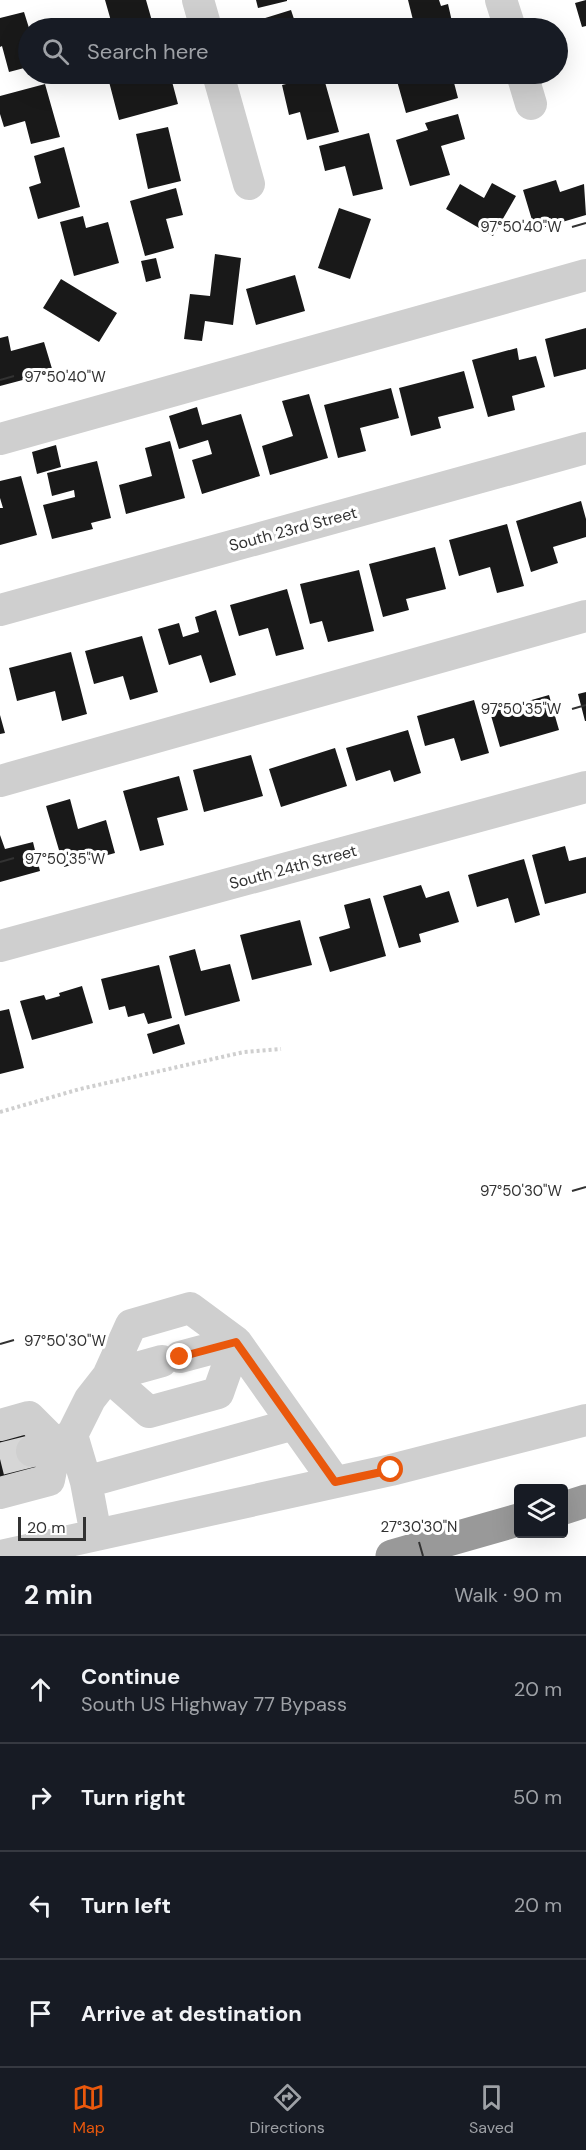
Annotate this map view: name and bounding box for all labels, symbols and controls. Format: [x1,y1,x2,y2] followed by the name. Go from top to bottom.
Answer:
[18,18,568,84] search box
[39,35,72,68] icon: search
[87,37,208,66] text: Search here
[480,217,562,237] text: 97°50'40"W
[24,367,106,387] text: 97°50'40"W
[227,502,359,556] street label: South 23rd Street
[481,699,562,719] text: 97°50'35"W
[227,840,359,894] street label: South 24th Street
[25,849,106,869] text: 97°50'35"W
[480,1181,562,1201] text: 97°50'30"W
[24,1331,106,1351] text: 97°50'30"W
[166,1343,192,1369] route end
[377,1456,403,1482] route start
[514,1484,568,1538] map controls
[514,1484,568,1538] button: layers
[18,1514,86,1542] scale bar
[27,1517,66,1538] text: 20 m
[381,1517,457,1537] text: 27°30'30"N
[24,1578,93,1612] text: 2 min
[454,1582,562,1608] text: Walk · 90 m
[81,1662,180,1691] text: Continue
[24,1673,57,1706] icon: ahead
[514,1676,562,1702] text: 20 m
[81,1691,347,1717] text: South US Highway 77 Bypass
[24,1781,57,1814] icon: right
[81,1783,186,1812] text: Turn right
[513,1784,562,1810] text: 50 m
[24,1889,57,1922] icon: left
[81,1891,171,1920] text: Turn left
[514,1892,562,1918] text: 20 m
[24,1997,57,2030] icon: arrive
[81,1999,302,2028] text: Arrive at destination
[72,2081,105,2138] tab: Map
[249,2081,325,2138] tab: Directions
[469,2081,514,2138] tab: Saved

